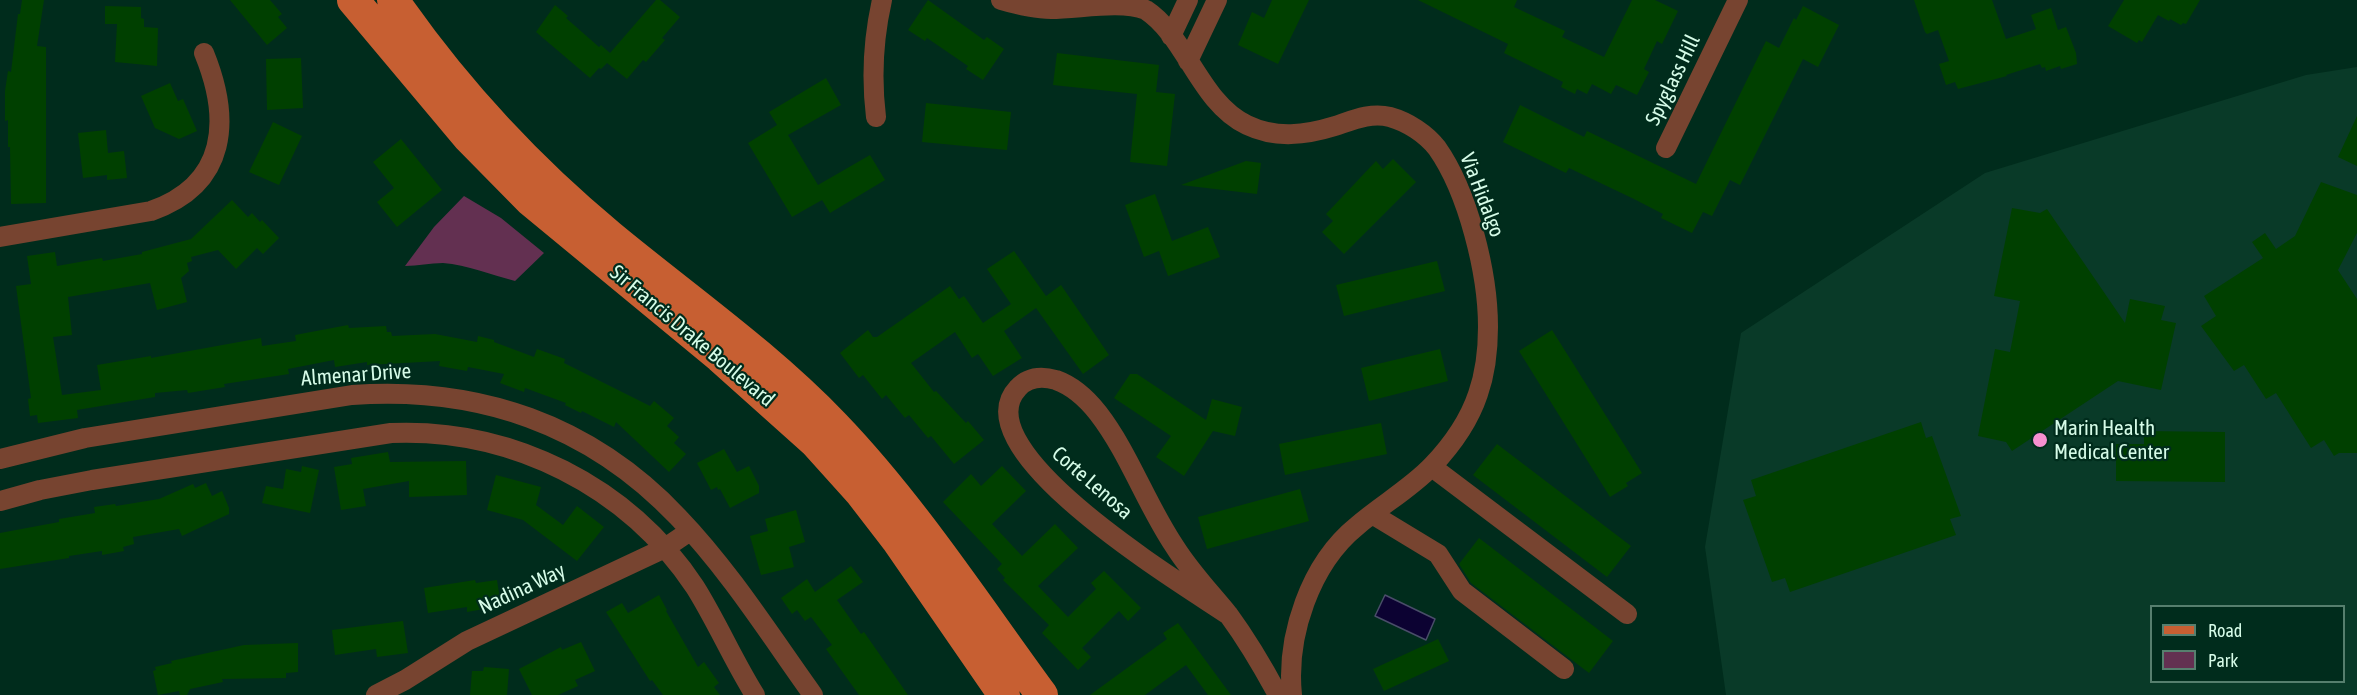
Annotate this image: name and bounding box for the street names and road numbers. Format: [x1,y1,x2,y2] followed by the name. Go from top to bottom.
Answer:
[1640,31,1706,129] street label: Spyglass Hill
[1454,149,1510,241] street label: Via Hidalgo
[605,260,779,412] street label: Sir Francis Drake Boulevard
[300,359,412,391] street label: Almenar Drive
[1047,441,1137,525] street label: Corte Lenosa
[475,558,569,620] street label: Nadina Way

